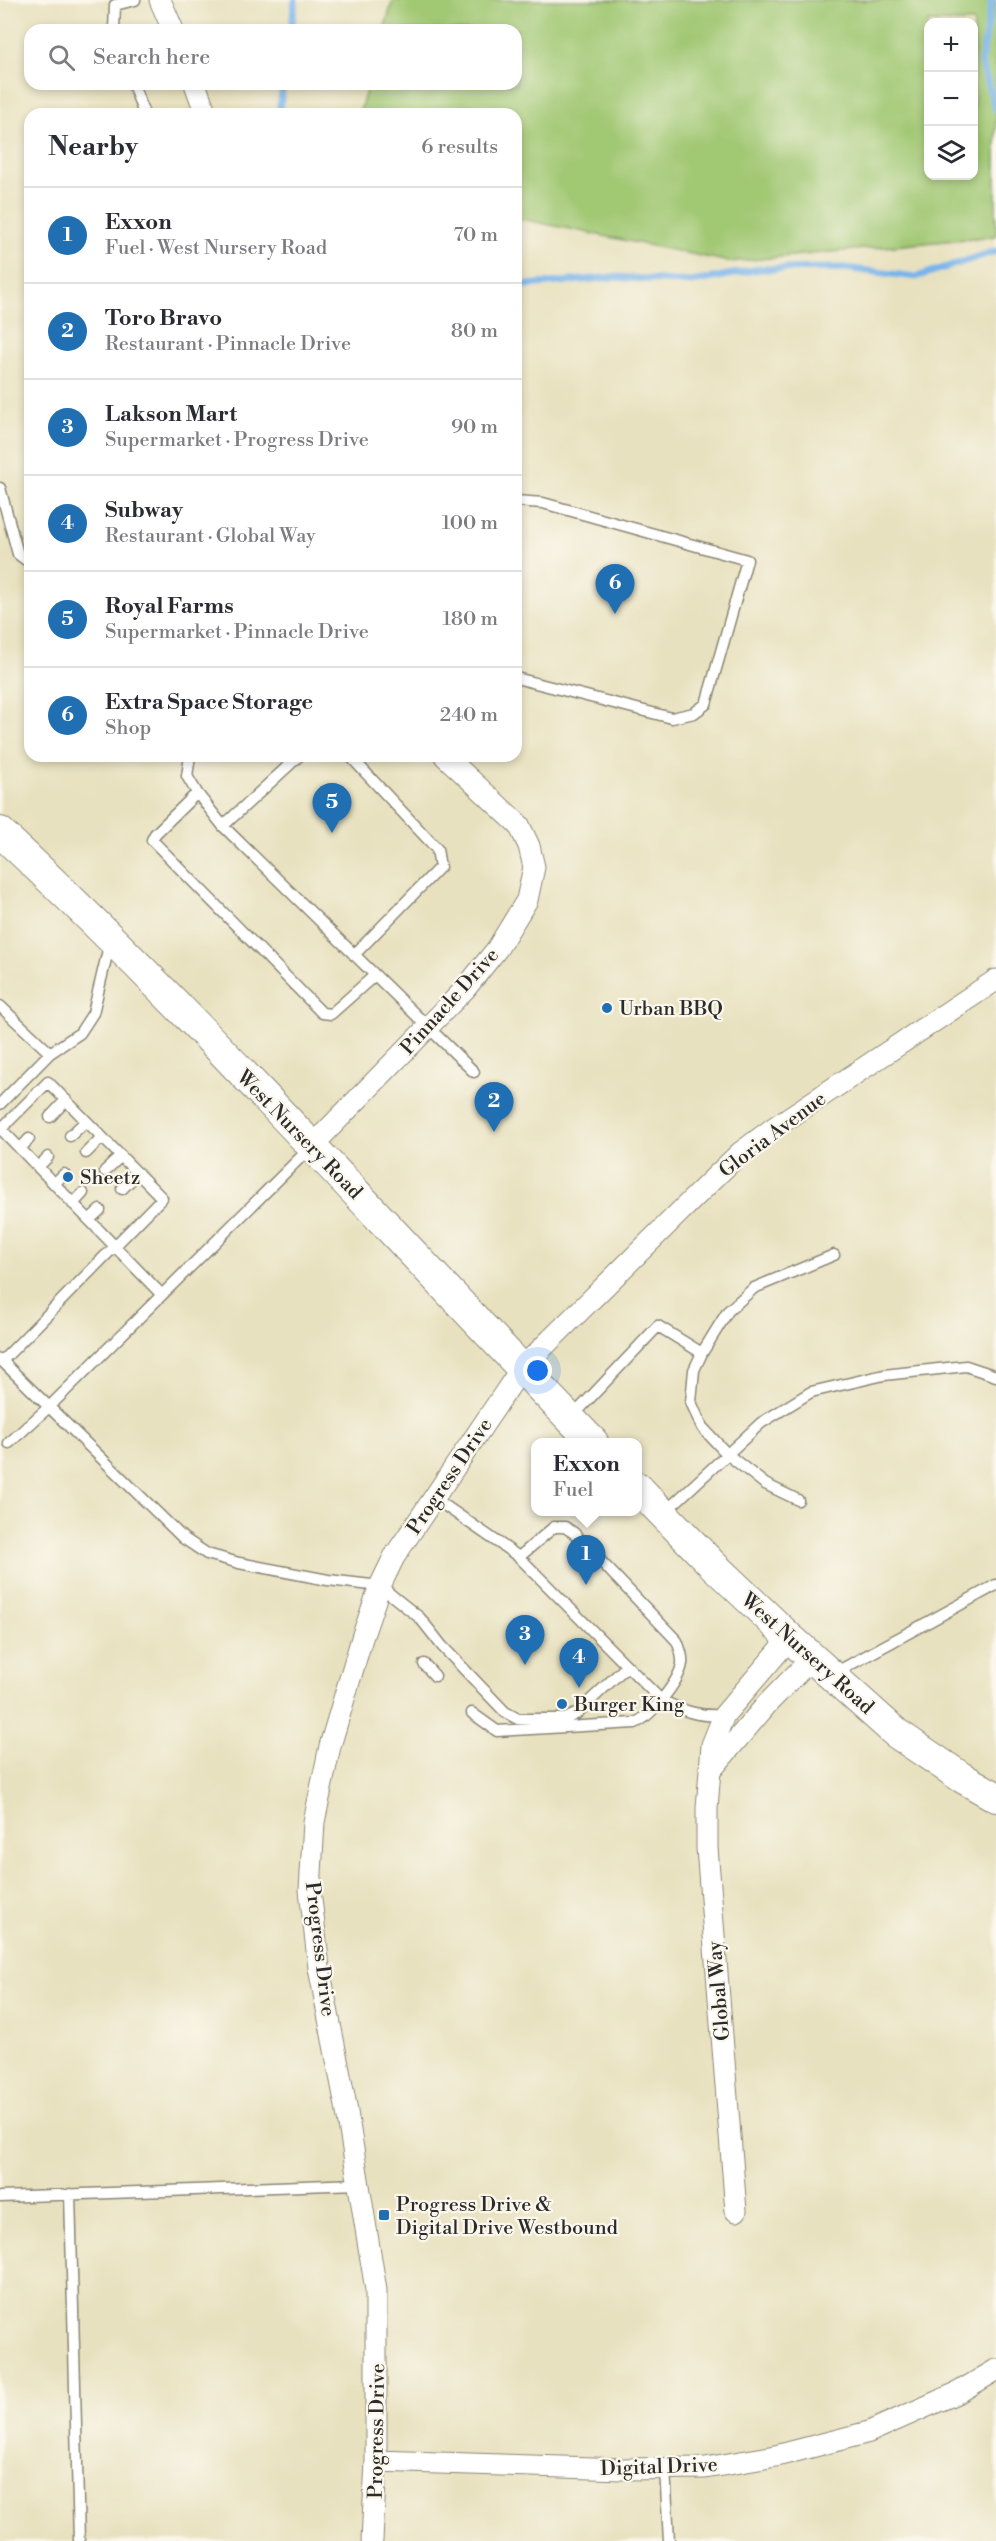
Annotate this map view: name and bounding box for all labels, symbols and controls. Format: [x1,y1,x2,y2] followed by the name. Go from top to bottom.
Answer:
[924,18,978,180] map controls
[924,18,978,72] button: +
[24,24,522,90] search box
[45,41,78,74] icon: search
[93,44,210,71] text: Search here
[924,72,978,126] button: −
[924,126,978,180] button: layers
[48,131,138,163] text: Nearby
[421,135,498,160] text: 6 results
[105,209,172,236] text: Exxon
[63,223,72,248] text: 1
[454,223,498,248] text: 70 m
[105,236,327,261] text: Fuel · West Nursery Road
[105,305,222,332] text: Toro Bravo
[61,319,74,344] text: 2
[451,319,498,344] text: 80 m
[105,332,351,357] text: Restaurant · Pinnacle Drive
[105,401,237,428] text: Lakson Mart
[61,415,74,440] text: 3
[451,415,498,440] text: 90 m
[105,428,369,453] text: Supermarket · Progress Drive
[105,497,183,524] text: Subway
[61,511,74,536] text: 4
[442,511,498,536] text: 100 m
[105,524,316,549] text: Restaurant · Global Way
[596,564,634,614] pin: 6
[105,593,234,620] text: Royal Farms
[61,607,74,632] text: 5
[443,607,498,632] text: 180 m
[105,620,369,645] text: Supermarket · Pinnacle Drive
[105,689,313,716] text: Extra Space Storage
[61,703,74,728] text: 6
[440,703,498,728] text: 240 m
[105,716,151,741] text: Shop
[312,784,352,833] pin: 5
[396,943,505,1061] street label: Pinnacle Drive
[619,997,723,1022] place label: Urban BBQ
[600,1001,614,1015] marker: Urban BBQ
[230,1064,367,1205] street label: West Nursery Road
[474,1082,514,1132] pin: 2
[714,1087,831,1184] street label: Gloria Avenue
[80,1166,140,1191] place label: Sheetz
[61,1170,75,1184] marker: Sheetz
[523,1356,552,1385] your location
[402,1414,498,1540] street label: Progress Drive
[531,1438,642,1516] popup
[553,1451,620,1478] text: Exxon
[553,1478,594,1503] text: Fuel
[566,1536,606,1585] pin: 1
[735,1587,879,1721] street label: West Nursery Road
[506,1616,544,1665] pin: 3
[560,1638,598,1688] pin: 4
[573,1693,685,1718] place label: Burger King
[555,1697,569,1711] marker: Burger King
[299,1881,340,2018] street label: Progress Drive
[703,1940,736,2042] street label: Global Way
[396,2193,619,2241] place label: Progress Drive & Digital Drive Westbound
[377,2208,391,2222] marker: Progress Drive & Digital Drive Westbound
[364,2363,391,2499] street label: Progress Drive
[600,2453,718,2482] street label: Digital Drive

